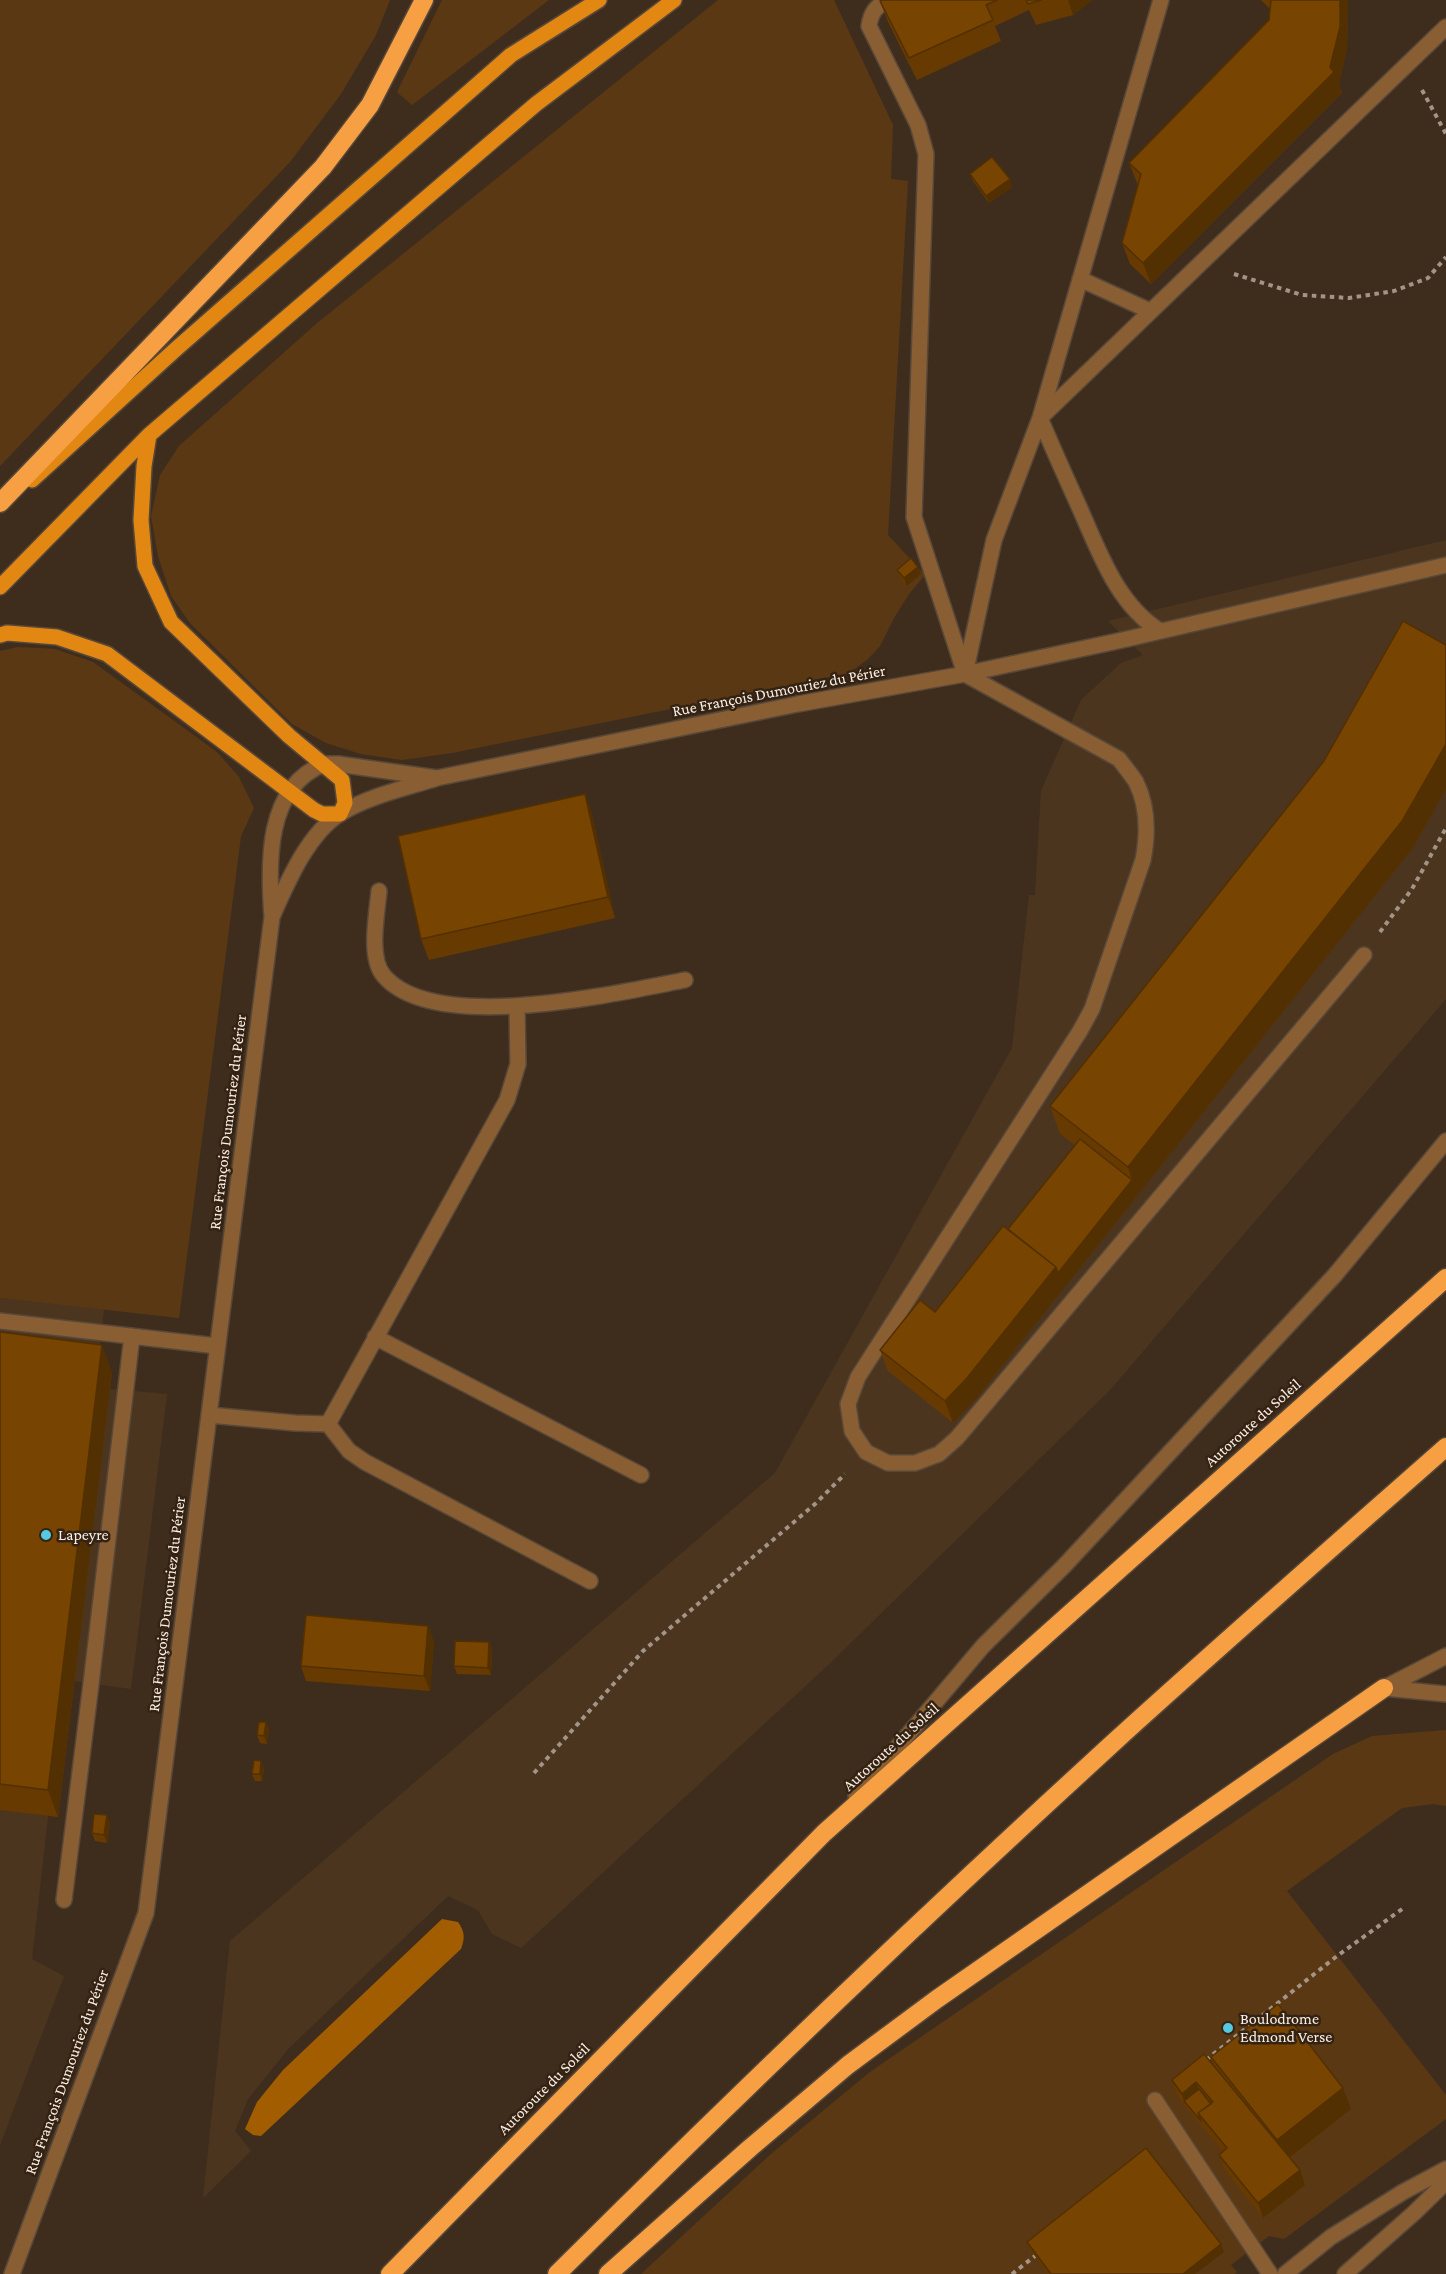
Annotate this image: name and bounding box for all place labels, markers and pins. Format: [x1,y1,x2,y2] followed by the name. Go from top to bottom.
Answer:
[58,1525,109,1545] place label: Lapeyre
[39,1528,53,1542] marker: Lapeyre
[1240,2009,1332,2047] place label: Boulodrome Edmond Verse
[1221,2021,1235,2035] marker: Boulodrome Edmond Verse

